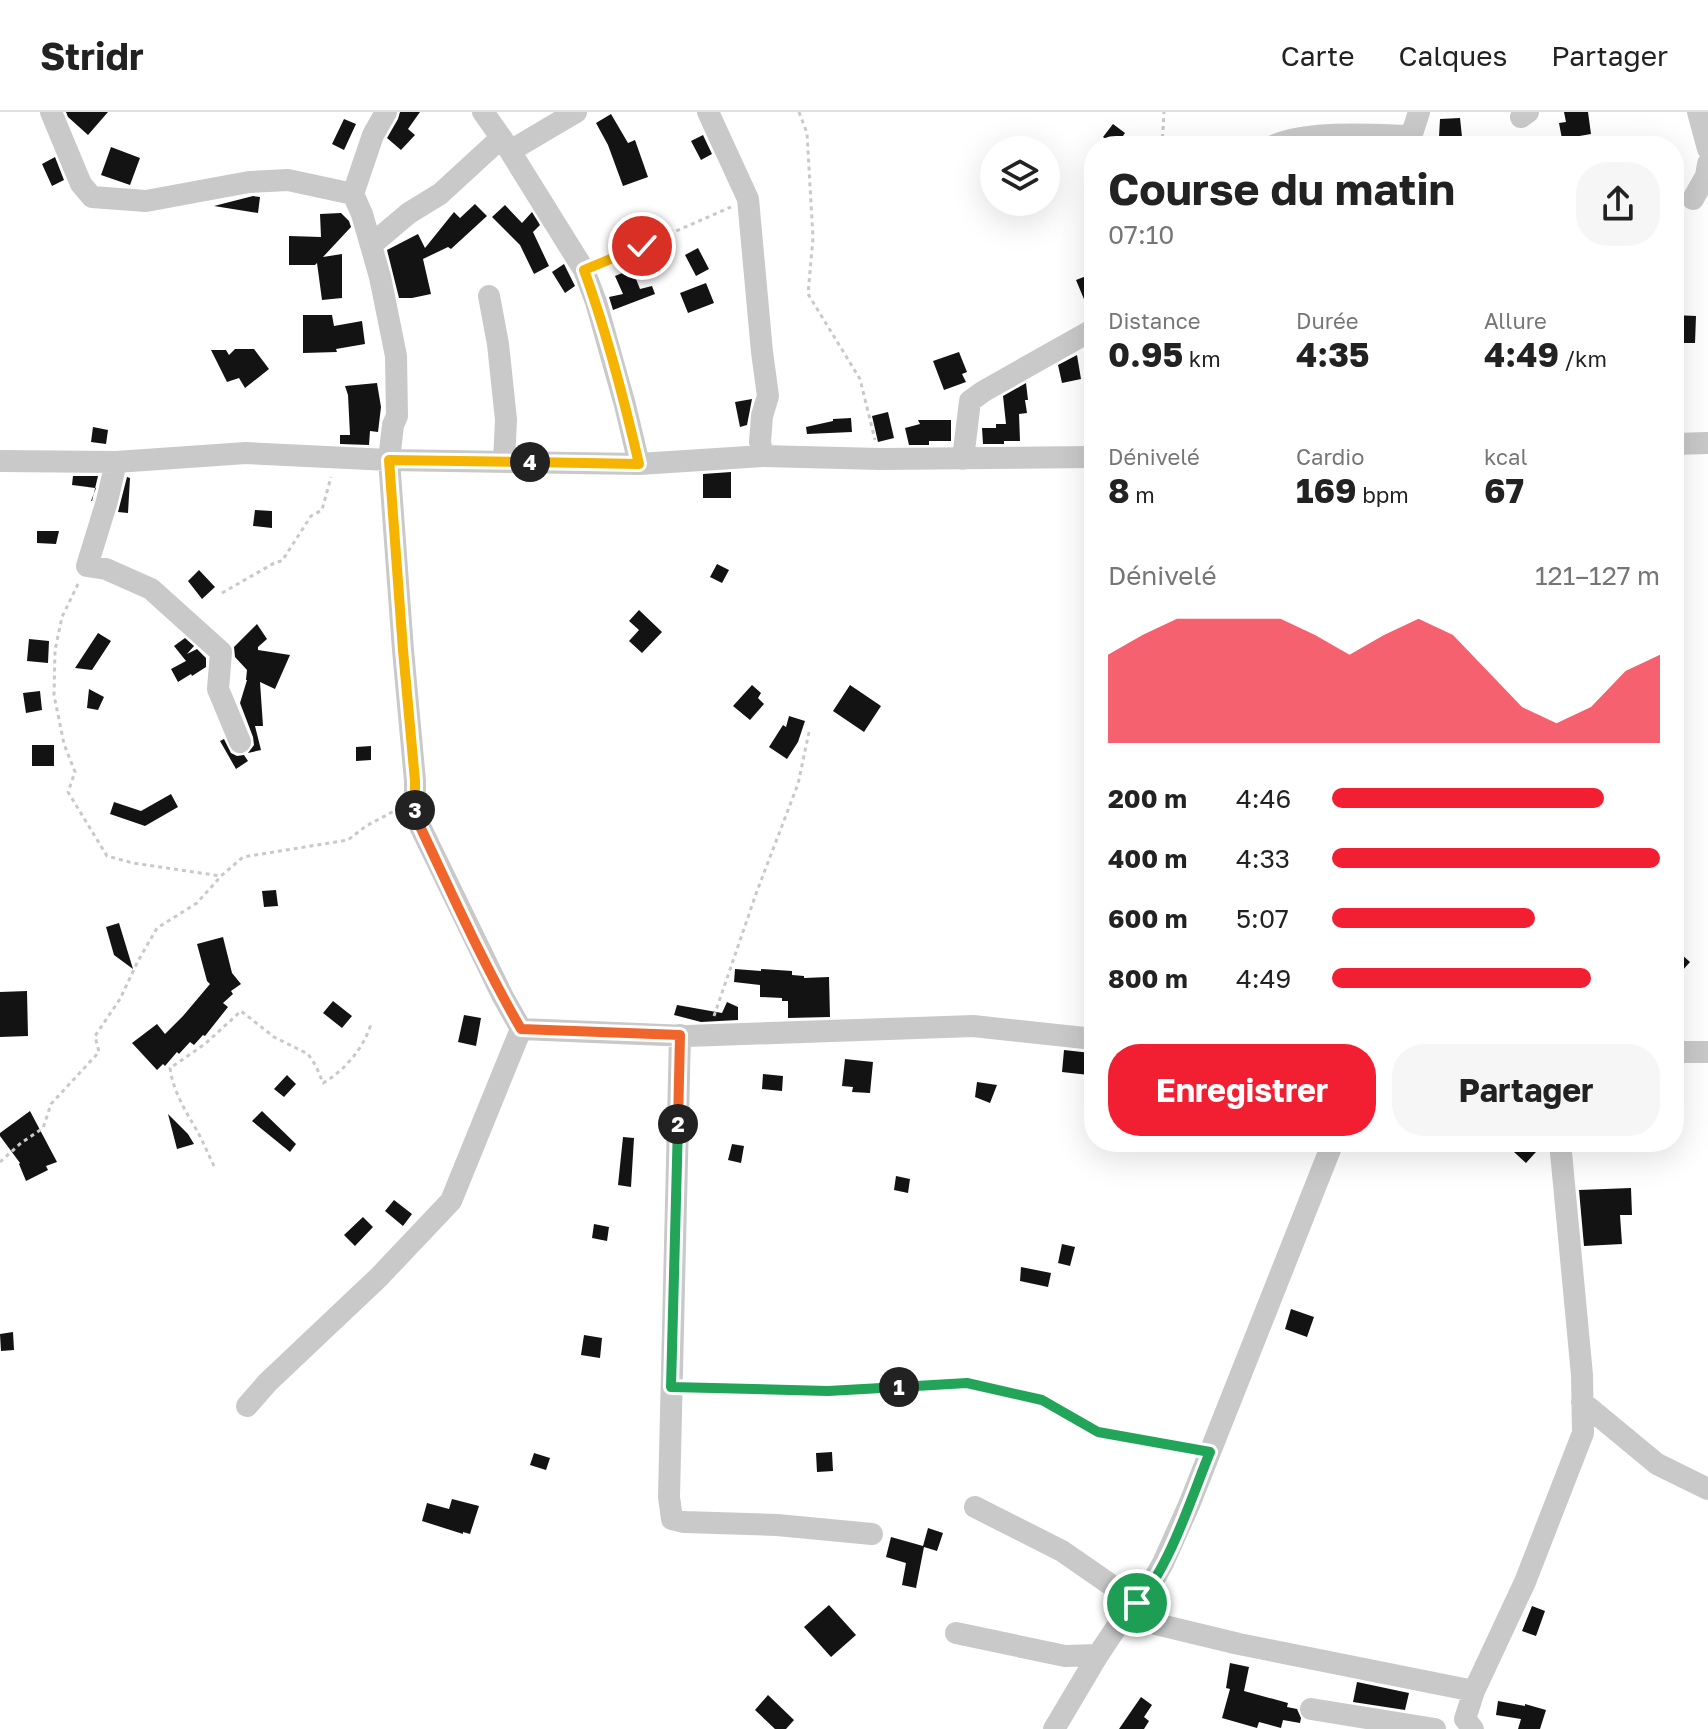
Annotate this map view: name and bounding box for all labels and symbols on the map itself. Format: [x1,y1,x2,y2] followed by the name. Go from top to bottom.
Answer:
[608,212,676,280] pin
[510,442,550,482] pin: 4
[395,790,435,830] pin: 3
[658,1104,698,1144] pin: 2
[879,1367,919,1407] pin: 1
[1103,1569,1171,1637] pin

